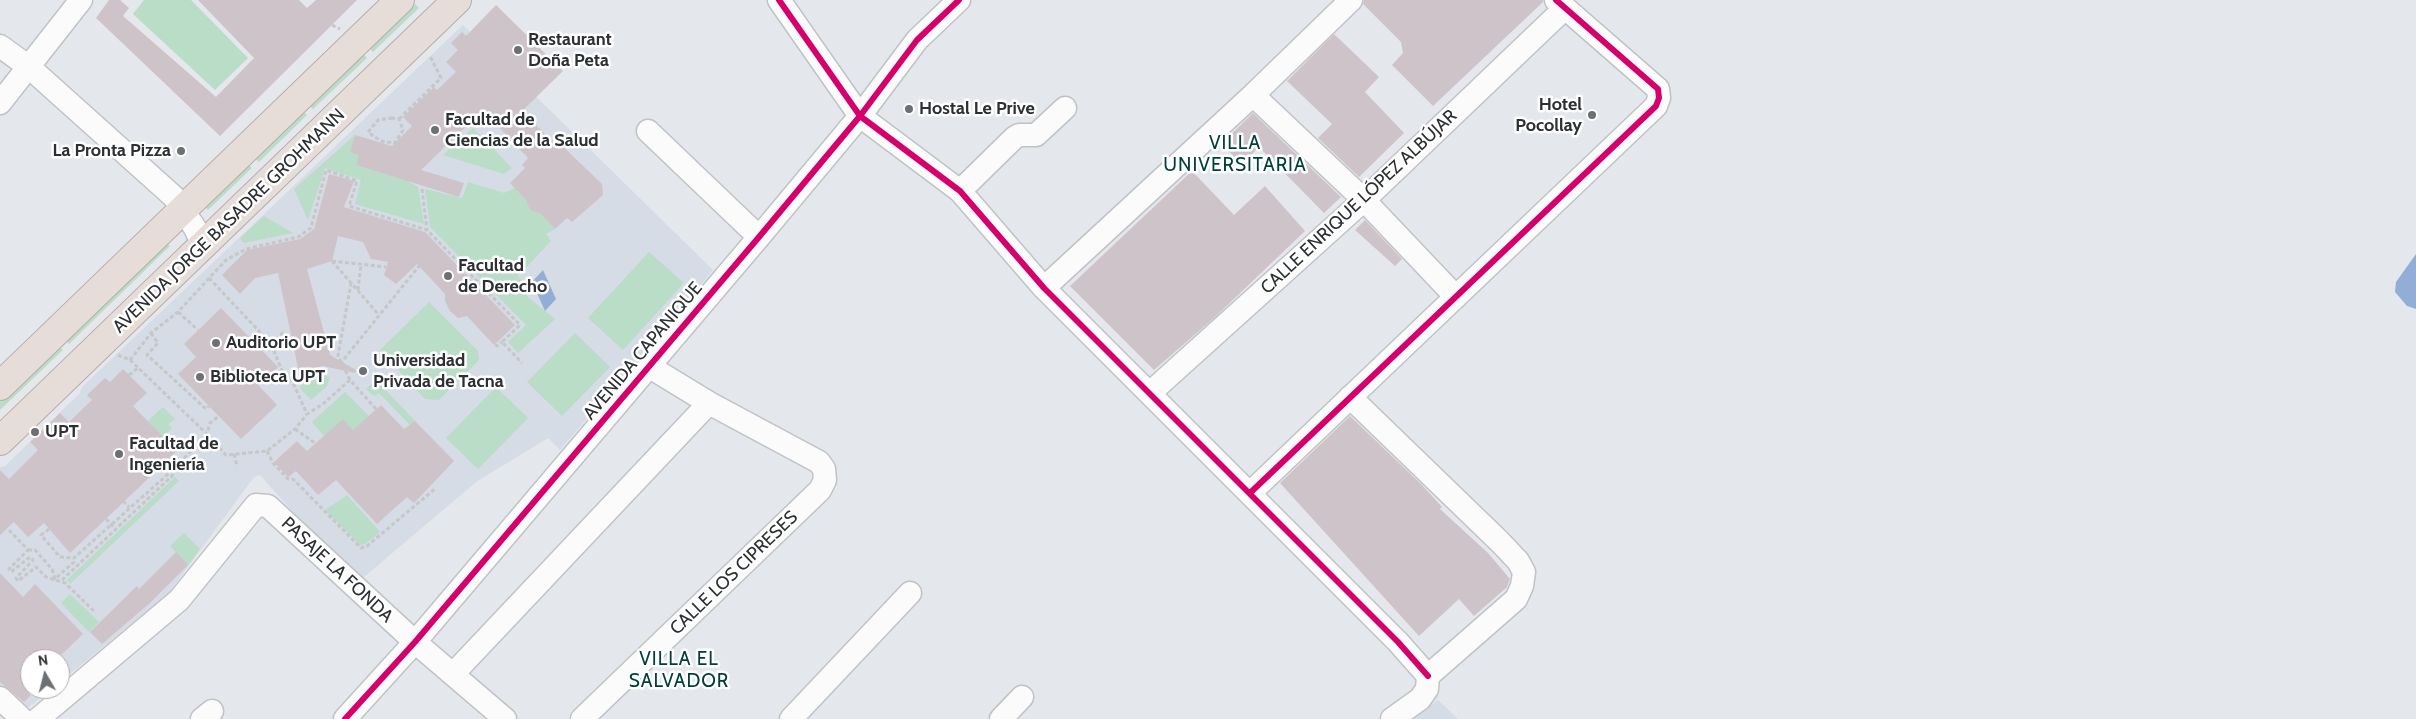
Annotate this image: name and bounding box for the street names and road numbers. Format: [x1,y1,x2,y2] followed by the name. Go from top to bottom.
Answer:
[109,104,349,338] street label: AVENIDA JORGE BASADRE GROHMANN
[1256,105,1462,299] street label: CALLE ENRIQUE LÓPEZ ALBÚJAR
[579,278,707,424] street label: AVENIDA CAPANIQUE
[666,507,802,639] street label: CALLE LOS CIPRESES
[277,513,397,627] street label: PASAJE LA FONDA

